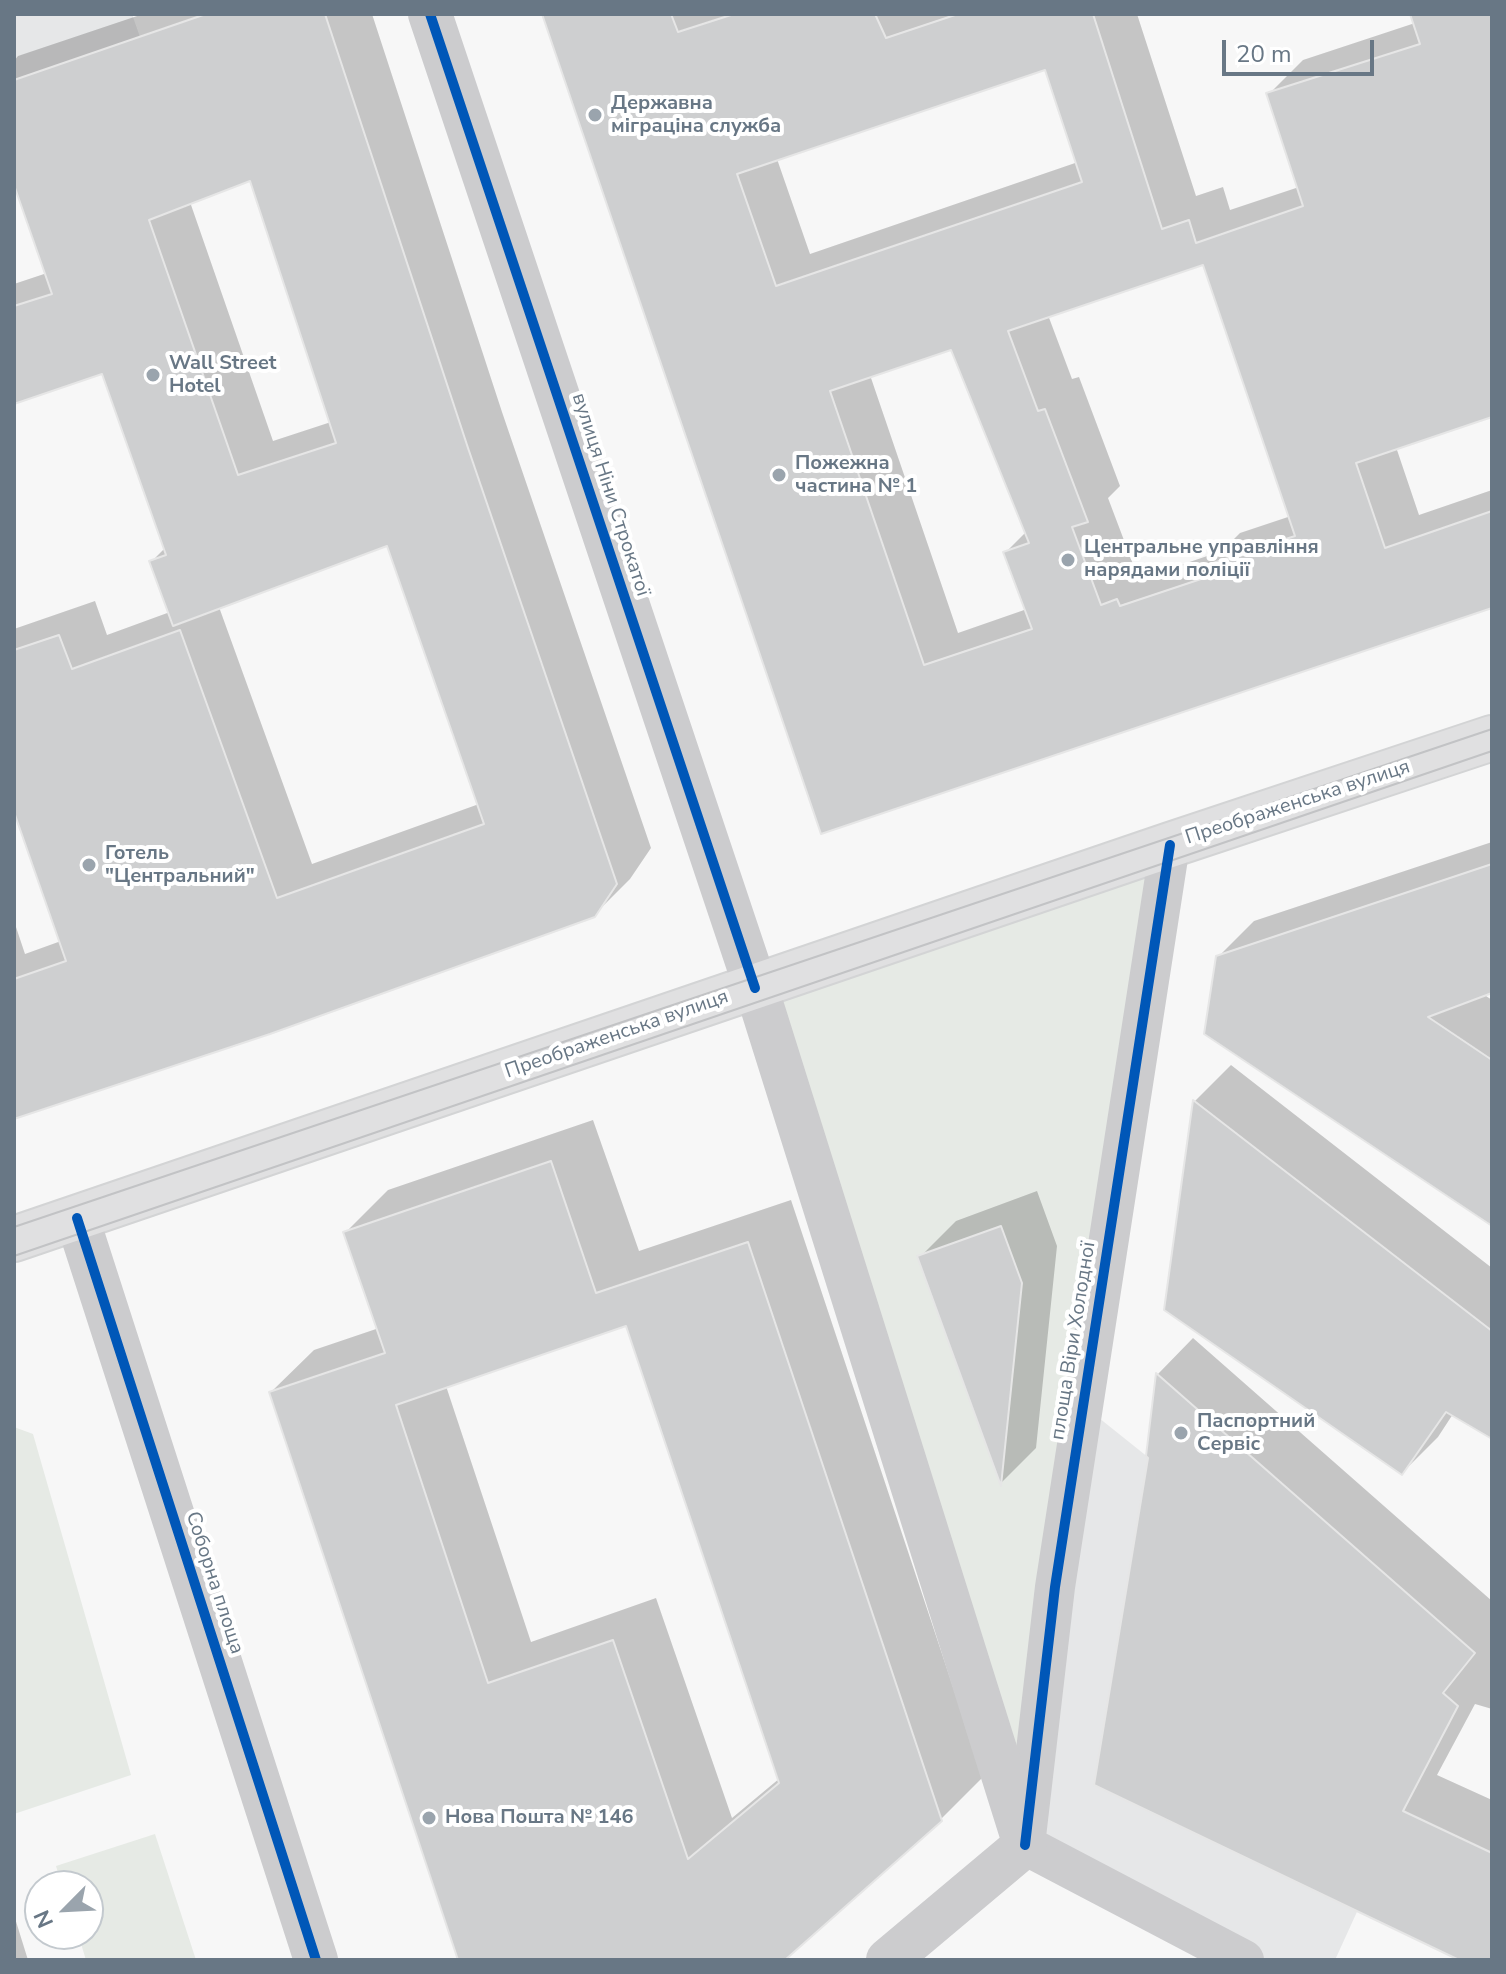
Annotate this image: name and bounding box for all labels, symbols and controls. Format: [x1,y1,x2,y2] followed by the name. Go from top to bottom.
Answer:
[1226,24,1378,74] scale bar
[1236,38,1292,70] text: 20 m
[611,92,781,139] place label: Державна міграціна служба
[586,106,604,124] marker: Державна міграціна служба
[169,352,276,399] place label: Wall Street Hotel
[144,366,162,384] marker: Wall Street Hotel
[566,390,654,600] street label: вулиця Ніни Строкатої
[795,452,917,499] place label: Пожежна частина № 1
[770,466,788,484] marker: Пожежна частина № 1
[1084,536,1319,583] place label: Центральне управління нарядами поліції
[1059,551,1077,569] marker: Центральне управління нарядами поліції
[1183,755,1413,851] street label: Преображенська вулиця
[105,842,255,889] place label: Готель "Центральний"
[80,856,98,874] marker: Готель "Центральний"
[502,985,732,1085] street label: Преображенська вулиця
[1046,1240,1102,1442] street label: площа Віри Холодної
[1197,1410,1315,1457] place label: Паспортний Сервіс
[1172,1424,1190,1442] marker: Паспортний Сервіс
[180,1509,248,1657] street label: Соборна площа
[445,1806,634,1830] place label: Нова Пошта № 146
[420,1809,438,1827] marker: Нова Пошта № 146
[24,1870,104,1950] north arrow
[27,1905,61,1933] text: N

